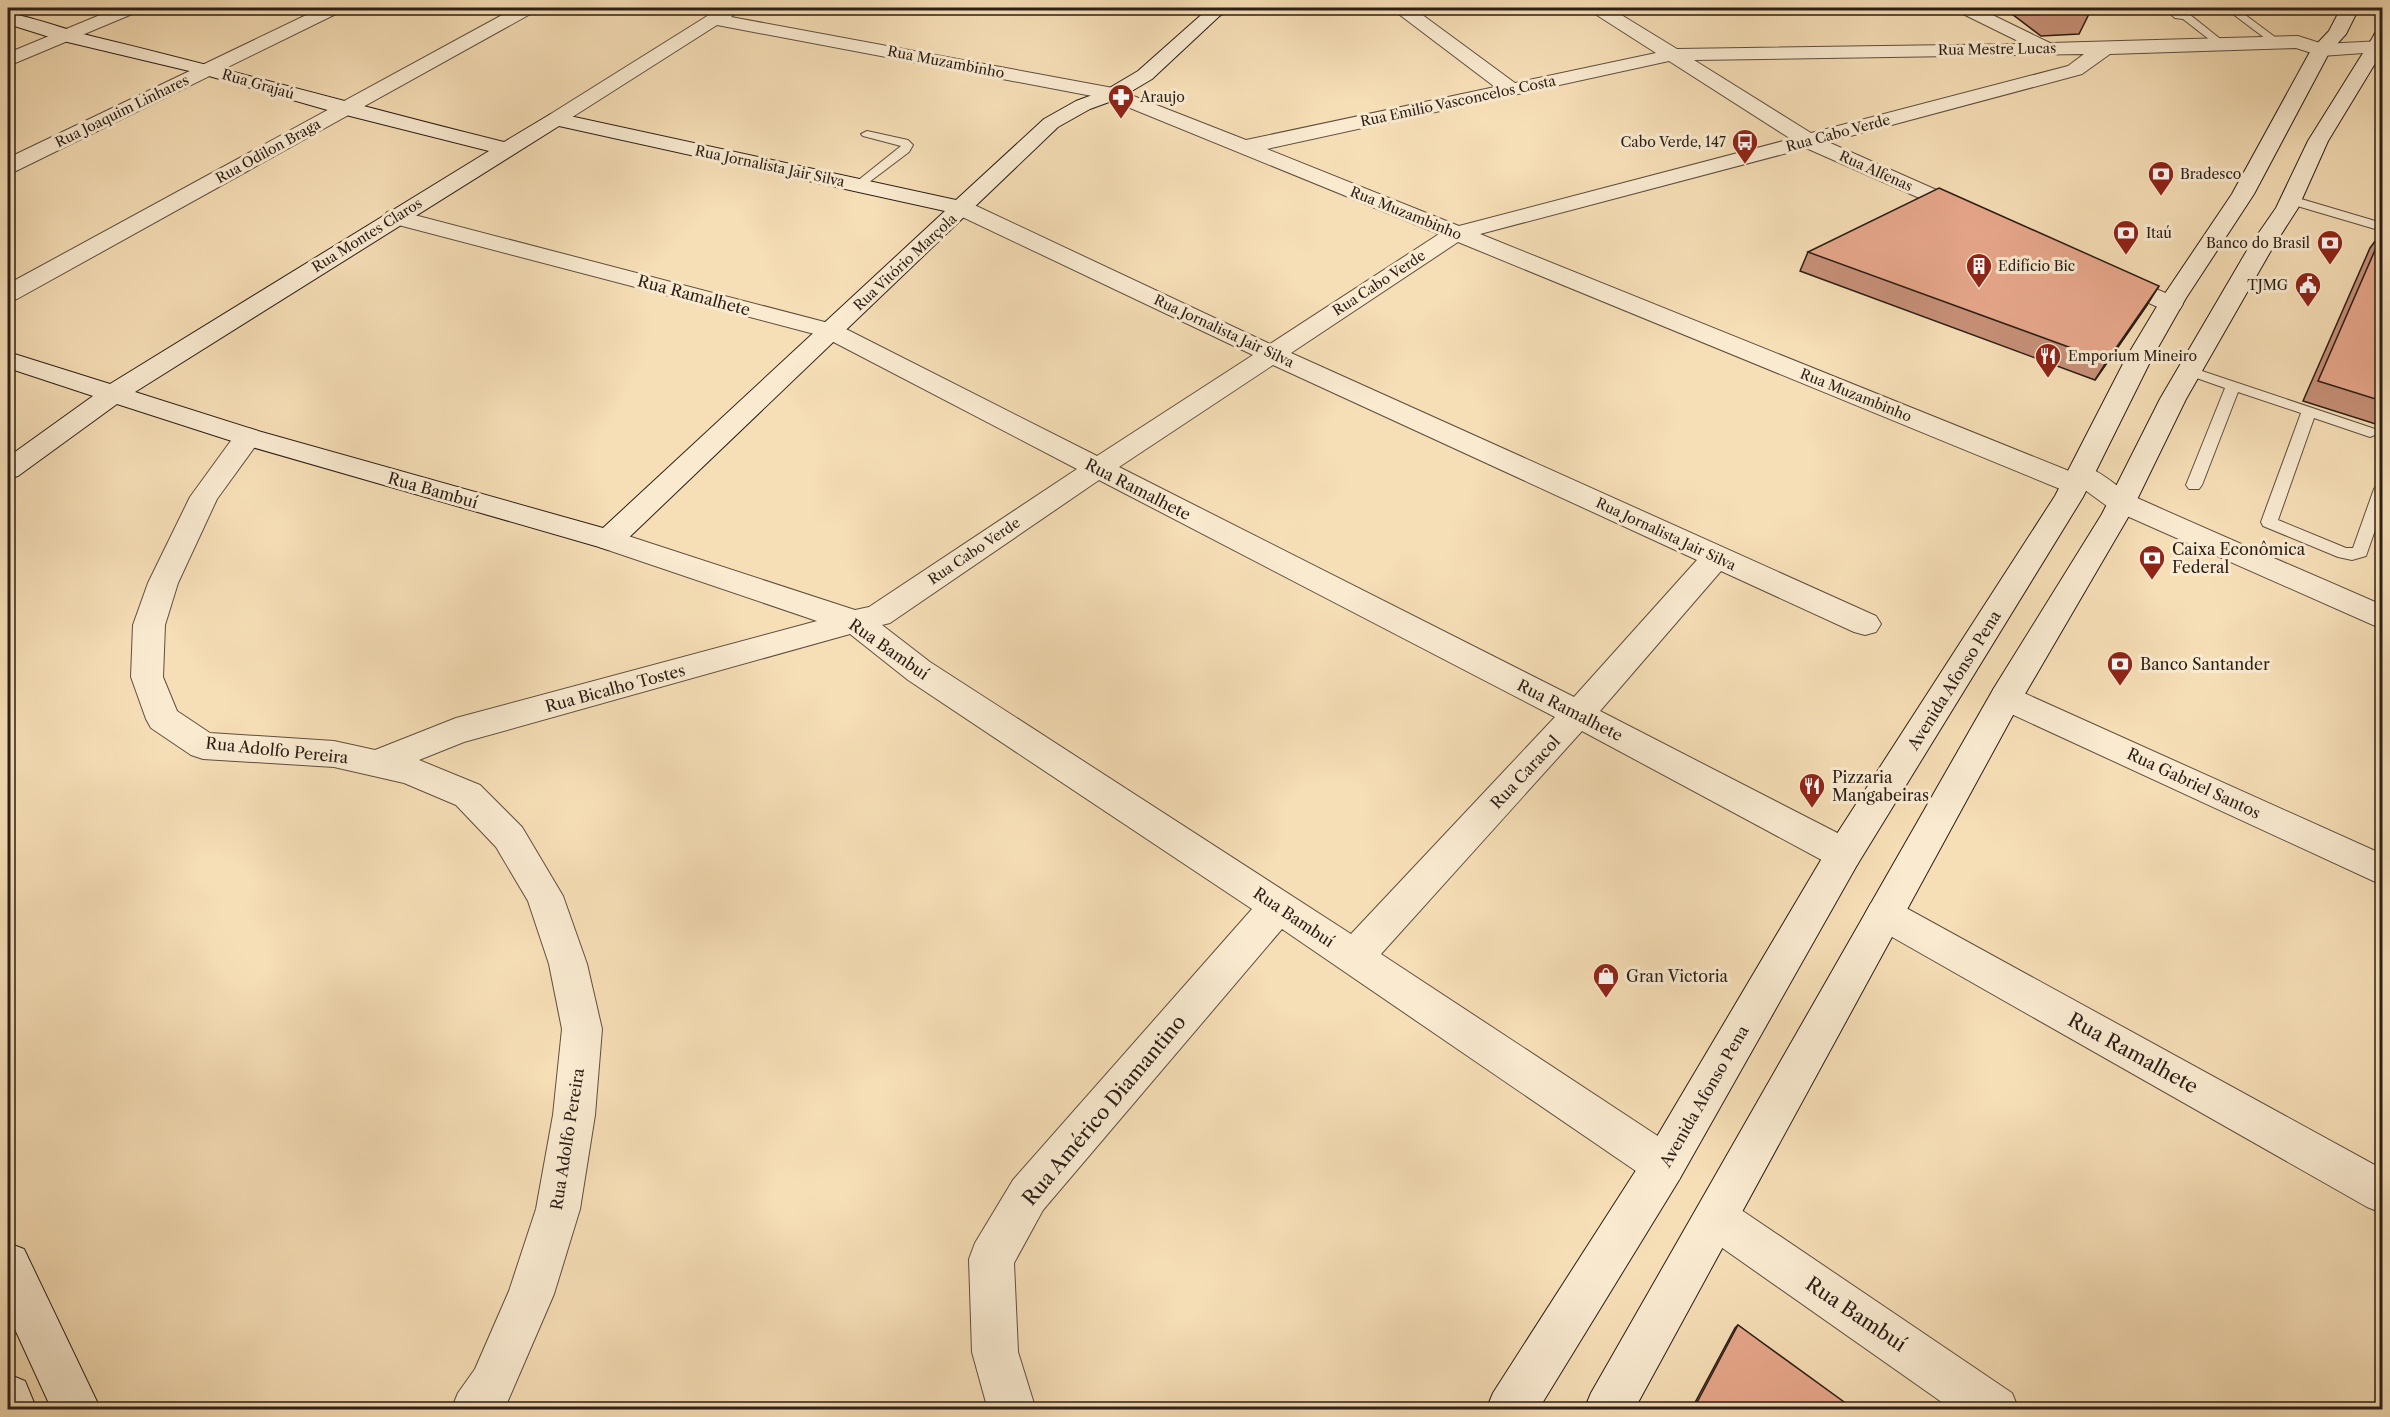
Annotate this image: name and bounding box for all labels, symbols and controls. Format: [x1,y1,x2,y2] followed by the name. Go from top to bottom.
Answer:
[1938,39,2056,59] street label: Rua Mestre Lucas
[886,42,1006,82] street label: Rua Muzambinho
[220,65,297,103] street label: Rua Grajaú
[52,71,192,151] street label: Rua Joaquim Linhares
[1359,71,1558,131] street label: Rua Emilio Vasconcelos Costa
[1106,82,1136,120] pharmacy icon: Araujo
[1139,88,1185,106] place label: Araujo
[1784,110,1892,156] street label: Rua Cabo Verde
[212,114,324,187] street label: Rua Odilon Braga
[1730,127,1760,165] bus stop icon: Cabo Verde, 147
[1621,133,1726,151] place label: Cabo Verde, 147
[694,141,847,191] street label: Rua Jornalista Jair Silva
[1836,147,1916,195] street label: Rua Alfenas
[2146,159,2176,197] bank icon: Bradesco
[2180,165,2241,183] place label: Bradesco
[1348,182,1464,244] street label: Rua Muzambinho
[309,194,425,276] street label: Rua Montes Claros
[850,209,961,314] street label: Rua Vitório Marçola
[2111,218,2141,256] bank icon: Itaú
[2146,224,2172,242] place label: Itaú
[2315,228,2345,266] bank icon: Banco do Brasil
[2206,234,2310,252] place label: Banco do Brasil
[1329,246,1429,320] street label: Rua Cabo Verde
[1964,251,1994,289] building icon: Edifício Bic
[1998,257,2075,275] place label: Edifício Bic
[635,270,753,320] street label: Rua Ramalhete
[2293,270,2323,308] public building icon: TJMG
[2247,276,2288,294] place label: TJMG
[1151,291,1297,372] street label: Rua Jornalista Jair Silva
[2033,341,2063,379] restaurant icon: Emporium Mineiro
[2068,347,2197,365] place label: Emporium Mineiro
[1798,364,1914,426] street label: Rua Muzambinho
[1082,454,1194,524] street label: Rua Ramalhete
[386,468,481,512] street label: Rua Bambuí
[1593,494,1739,575] street label: Rua Jornalista Jair Silva
[925,514,1024,588] street label: Rua Cabo Verde
[2172,539,2306,577] place label: Caixa Econômica Federal
[2137,543,2167,581] bank icon: Caixa Econômica Federal
[1903,606,2005,754] street label: Avenida Afonso Pena
[845,614,933,684] street label: Rua Bambuí
[2105,649,2135,687] bank icon: Banco Santander
[2140,654,2270,674] place label: Banco Santander
[543,660,687,716] street label: Rua Bicalho Tostes
[1514,675,1626,745] street label: Rua Ramalhete
[1486,731,1564,813] street label: Rua Caracol
[205,733,350,768] street label: Rua Adolfo Pereira
[2124,743,2264,823] street label: Rua Gabriel Santos
[1832,767,1929,805] place label: Pizzaria Mangabeiras
[1797,771,1827,809] restaurant icon: Pizzaria Mangabeiras
[1250,883,1338,951] street label: Rua Bambuí
[1591,961,1621,999] shop icon: Gran Victoria
[1626,966,1729,986] place label: Gran Victoria
[2064,1007,2202,1099] street label: Rua Ramalhete
[1017,1010,1191,1210] street label: Rua Américo Diamantino
[1655,1021,1753,1171] street label: Avenida Afonso Pena
[546,1066,588,1211] street label: Rua Adolfo Pereira
[1801,1272,1911,1356] street label: Rua Bambuí

